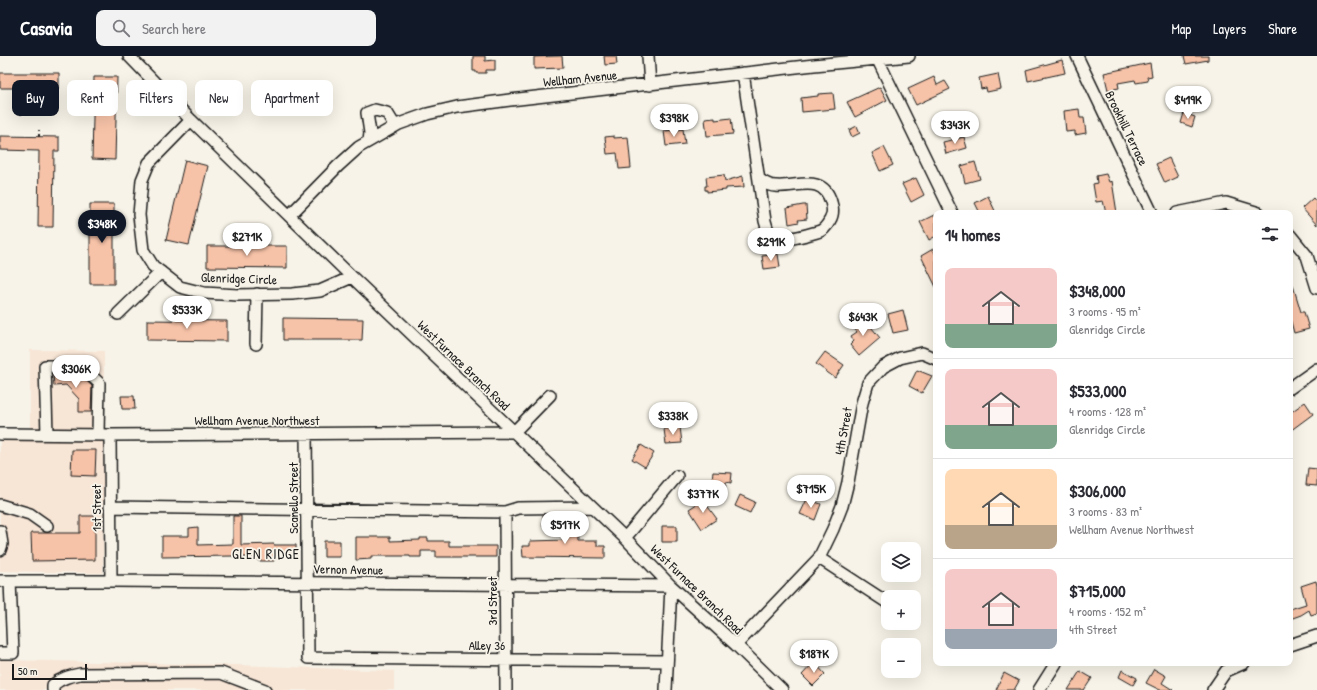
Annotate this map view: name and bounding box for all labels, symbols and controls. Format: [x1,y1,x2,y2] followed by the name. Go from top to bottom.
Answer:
[96,10,376,46] search box
[20,15,72,41] text: Casavia
[110,17,132,39] icon: search
[142,18,206,39] text: Search here
[1171,19,1191,38] text: Map
[1213,19,1246,38] text: Layers
[1268,19,1297,38] text: Share
[542,65,618,91] street label: Wellham Avenue
[12,80,59,116] chip: Buy
[67,80,118,116] chip: Rent
[126,80,187,116] chip: Filters
[195,80,243,116] chip: New
[251,80,333,116] chip: Apartment
[1160,86,1216,120] pin: $419K
[1101,88,1153,168] street label: Brookhill Terrace
[1174,90,1202,108] text: $419K
[646,104,702,138] pin: $398K
[659,108,689,126] text: $398K
[927,111,983,145] pin: $343K
[940,115,970,133] text: $343K
[74,210,130,244] pin: $348K
[87,214,117,232] text: $348K
[219,223,275,257] pin: $271K
[945,223,1000,246] text: 14 homes
[1259,223,1281,245] icon: filters
[232,227,262,245] text: $271K
[743,228,799,262] pin: $291K
[757,232,785,250] text: $291K
[201,268,277,288] street label: Glenridge Circle
[1069,279,1125,302] text: $348,000
[977,284,1025,332] icon: home
[159,296,215,330] pin: $533K
[172,300,202,318] text: $533K
[1069,302,1141,320] text: 3 rooms · 95 m²
[835,303,891,337] pin: $643K
[848,307,878,325] text: $643K
[414,316,514,414] street label: West Furnace Branch Road
[1069,320,1145,338] text: Glenridge Circle
[48,355,104,389] pin: $306K
[61,359,91,377] text: $306K
[1069,379,1126,402] text: $533,000
[977,385,1025,433] icon: home
[645,402,701,436] pin: $338K
[1069,402,1146,420] text: 4 rooms · 128 m²
[830,405,856,456] street label: 4th Street
[658,406,688,424] text: $338K
[195,411,320,429] street label: Wellham Avenue Northwest
[1069,420,1145,438] text: Glenridge Circle
[284,462,302,534] street label: Scanello Street
[783,475,839,509] pin: $715K
[796,479,826,497] text: $715K
[1069,479,1126,502] text: $306,000
[675,480,731,514] pin: $377K
[87,484,105,532] street label: 1st Street
[687,484,719,502] text: $377K
[977,485,1025,533] icon: home
[1069,502,1142,520] text: 3 rooms · 83 m²
[537,511,593,545] pin: $517K
[550,515,580,533] text: $517K
[1069,520,1194,538] text: Wellham Avenue Northwest
[647,540,747,638] street label: West Furnace Branch Road
[881,542,921,678] map controls
[881,542,921,582] button: layers
[232,544,300,563] district label: GLEN RIDGE
[313,559,383,579] street label: Vernon Avenue
[483,576,501,626] street label: 3rd Street
[1069,579,1126,602] text: $715,000
[977,585,1025,633] icon: home
[881,590,921,630] button: +
[1069,602,1146,620] text: 4 rooms · 152 m²
[1069,620,1117,638] text: 4th Street
[469,636,505,654] street label: Alley 36
[881,638,921,678] button: −
[786,640,842,674] pin: $187K
[799,644,829,662] text: $187K
[12,662,87,681] scale bar
[18,664,38,678] text: 50 m

